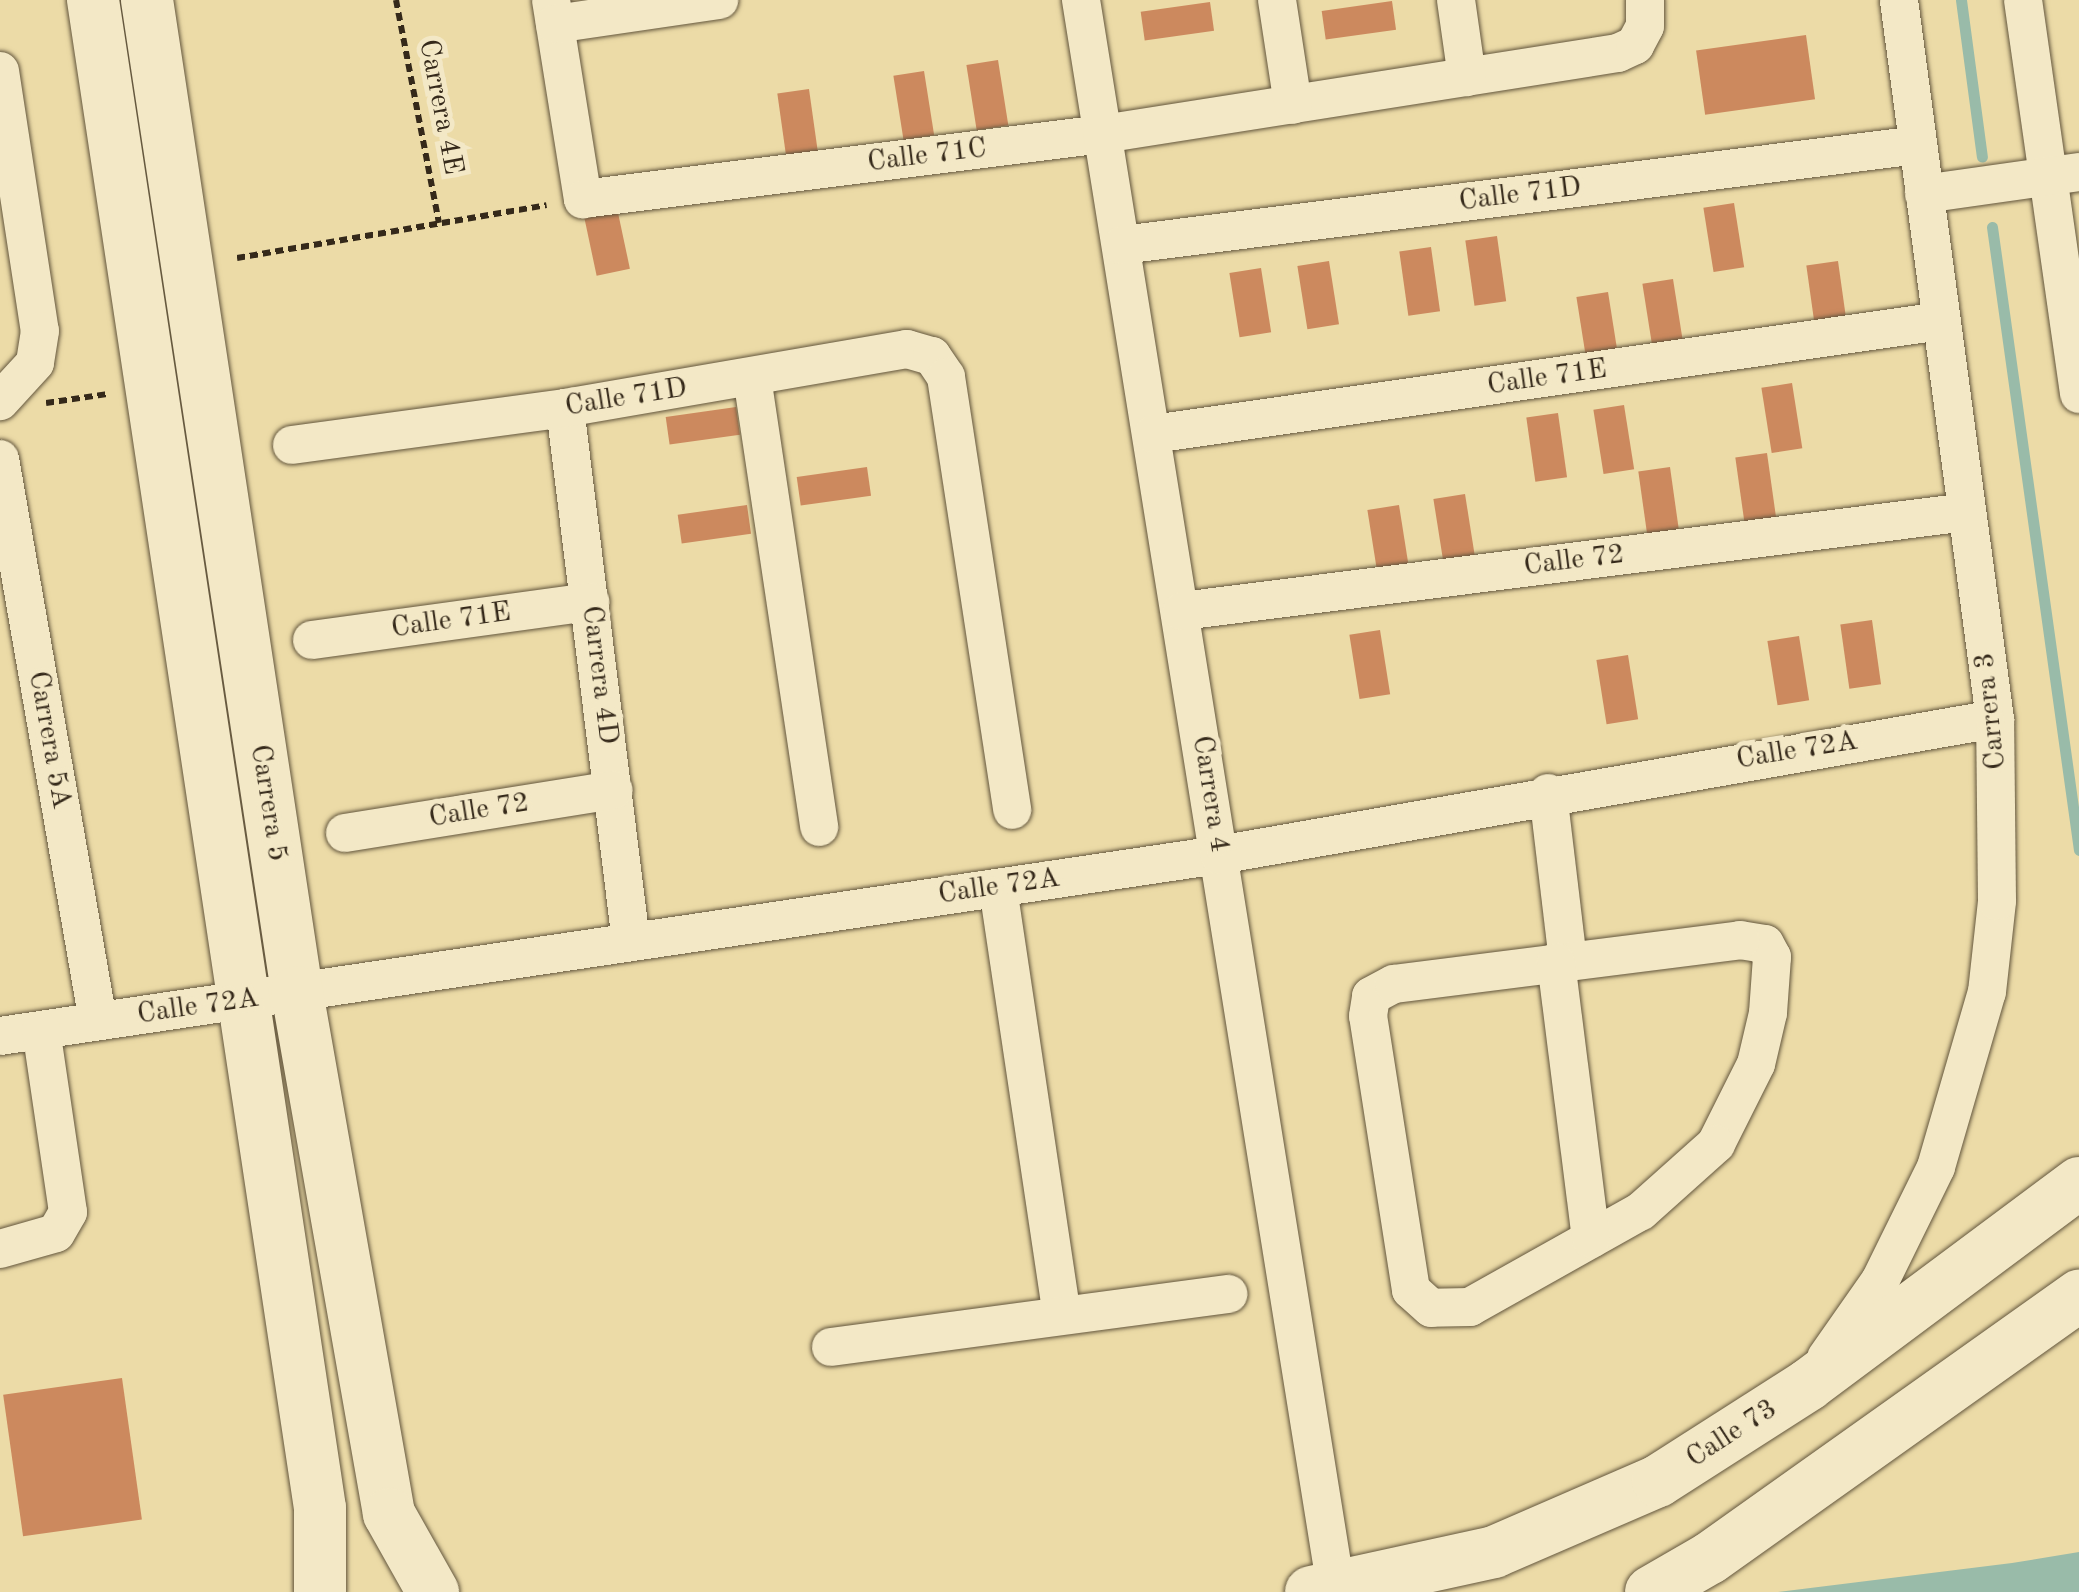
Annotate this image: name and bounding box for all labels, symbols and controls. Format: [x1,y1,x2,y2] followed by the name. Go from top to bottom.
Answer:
[410,36,470,178] street label: Carrera 4E
[866,132,988,180] street label: Calle 71C
[1457,171,1583,219] street label: Calle 71D
[1485,353,1609,403] street label: Calle 71E
[563,372,689,424] street label: Calle 71D
[1522,538,1626,584] street label: Calle 72
[389,596,513,646] street label: Calle 71E
[574,604,624,746] street label: Carrera 4D
[1968,651,2014,771] street label: Carrera 3
[20,669,78,811] street label: Carrera 5A
[1734,725,1860,777] street label: Calle 72A
[1184,733,1236,855] street label: Carrera 4
[242,742,294,864] street label: Carrera 5
[427,787,531,835] street label: Calle 72
[936,862,1062,912] street label: Calle 72A
[135,982,261,1032] street label: Calle 72A
[1681,1392,1783,1476] street label: Calle 73

